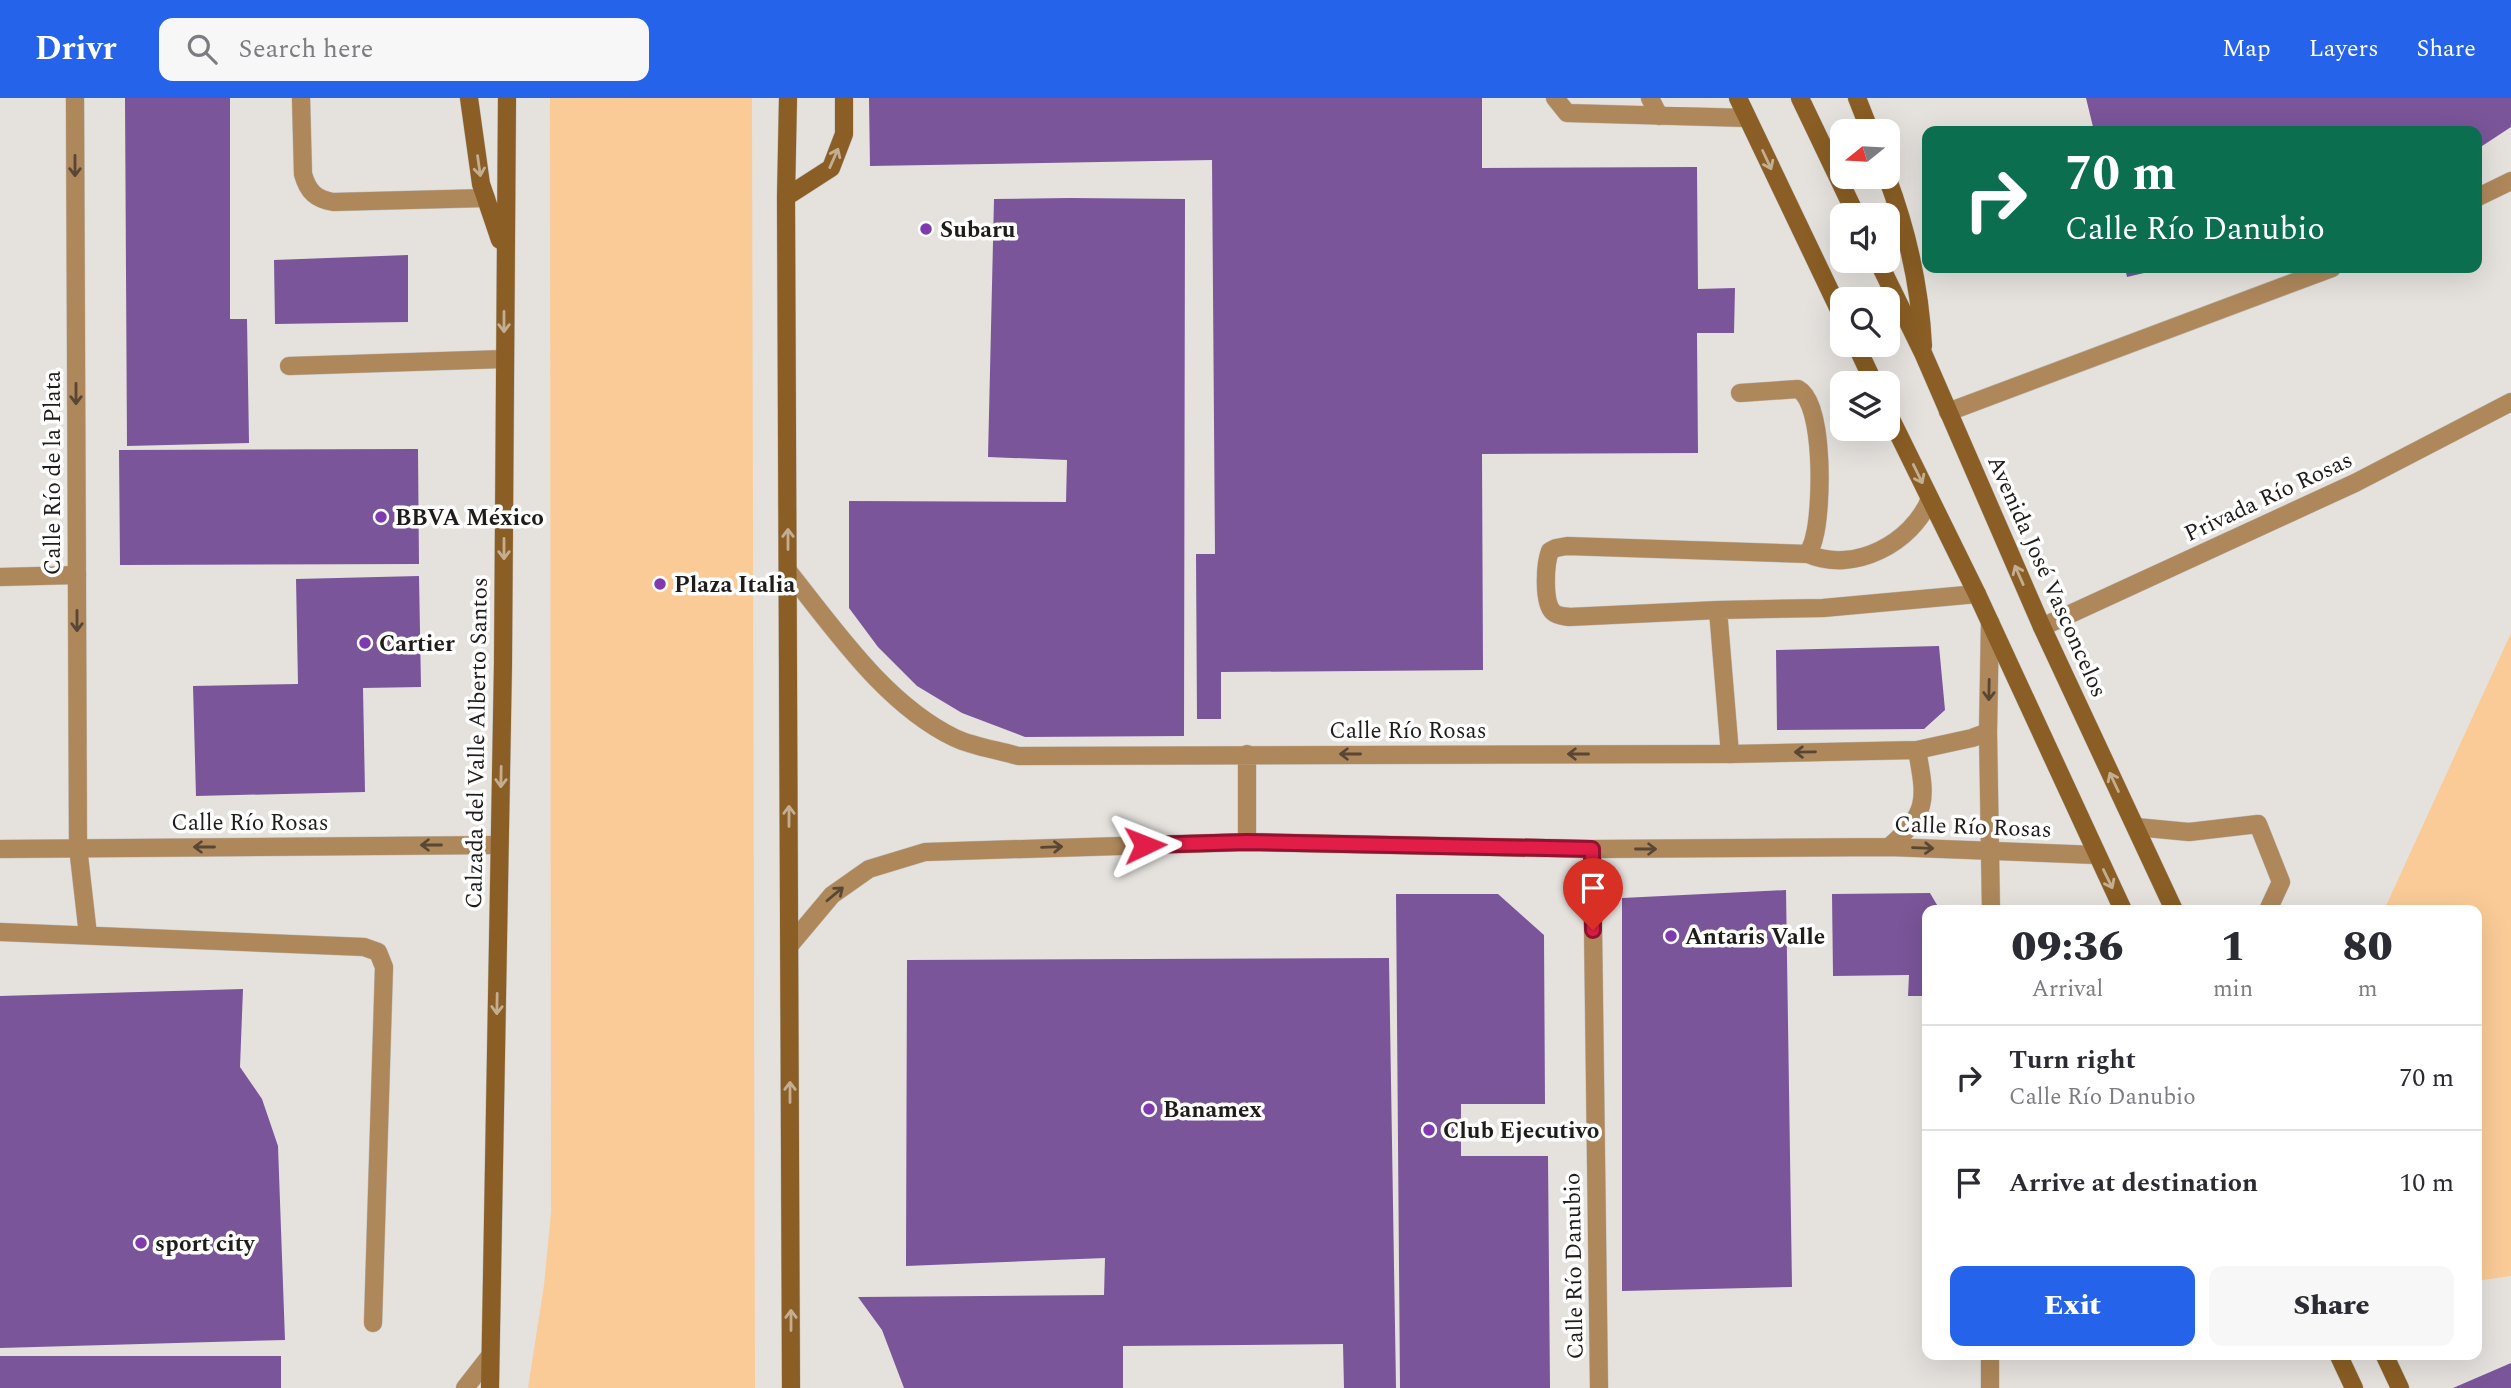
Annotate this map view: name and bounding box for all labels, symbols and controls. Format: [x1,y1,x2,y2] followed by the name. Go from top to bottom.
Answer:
[159,18,649,81] search box
[35,24,117,74] text: Drivr
[239,29,373,69] text: Search here
[183,30,221,68] icon: search
[2222,31,2271,67] text: Map
[2309,31,2379,67] text: Layers
[2417,31,2476,67] text: Share
[1830,119,1900,189] north arrow
[1830,119,1900,441] map controls
[2065,137,2176,212] text: 70 m
[828,148,841,169] one-way arrow
[1761,149,1774,170] one-way arrow
[68,154,82,177] one-way arrow
[473,154,486,176] one-way arrow
[1950,154,2041,245] icon: right
[1830,203,1900,273] button: sound
[2065,205,2325,254] text: Calle Río Danubio
[940,213,1016,248] place label: Subaru
[918,221,934,237] marker: Subaru
[1830,287,1900,357] button: search
[497,310,511,333] one-way arrow
[36,371,71,575] street label: Calle Río de la Plata
[1830,371,1900,441] button: layers
[69,382,83,405] one-way arrow
[2179,443,2359,552] street label: Privada Río Rosas
[1977,450,2116,703] street label: Avenida José Vasconcelos
[1912,463,1925,484] one-way arrow
[395,501,544,536] place label: BBVA México
[373,509,389,525] marker: BBVA México
[781,528,795,551] one-way arrow
[497,538,511,561] one-way arrow
[2012,565,2025,586] one-way arrow
[674,568,795,603] place label: Plaza Italia
[652,576,668,592] marker: Plaza Italia
[457,577,498,909] street label: Calzada del Valle Alberto Santos
[70,609,84,632] one-way arrow
[379,627,455,662] place label: Cartier
[357,635,373,651] marker: Cartier
[1982,678,1996,701] one-way arrow
[1329,714,1487,749] street label: Calle Río Rosas
[1794,746,1817,759] one-way arrow
[1339,747,1362,761] one-way arrow
[1566,747,1589,761] one-way arrow
[494,765,508,788] one-way arrow
[2107,771,2120,792] one-way arrow
[782,805,796,828] one-way arrow
[171,806,329,841] street label: Calle Río Rosas
[1894,807,2052,848] street label: Calle Río Rosas
[1108,808,1182,882] position arrow
[420,838,443,852] one-way arrow
[192,840,215,853] one-way arrow
[1040,841,1063,854] one-way arrow
[1635,842,1658,856] one-way arrow
[1911,842,1934,855] one-way arrow
[1563,858,1623,930] pin
[1574,869,1612,907] icon: arrive
[2103,869,2116,890] one-way arrow
[826,886,844,902] one-way arrow
[2011,916,2124,979] text: 09:36
[2220,916,2246,979] text: 1
[2342,916,2393,979] text: 80
[1685,920,1825,955] place label: Antaris Valle
[1663,928,1679,944] marker: Antaris Valle
[2032,972,2103,1007] text: Arrival
[2213,972,2253,1007] text: min
[2358,972,2377,1007] text: m
[490,993,504,1016] one-way arrow
[2009,1040,2136,1080] text: Turn right
[2399,1058,2454,1098] text: 70 m
[1950,1059,1988,1097] icon: right
[2009,1080,2196,1115] text: Calle Río Danubio
[783,1081,797,1104] one-way arrow
[1163,1093,1262,1128] place label: Banamex
[1141,1101,1157,1117] marker: Banamex
[1443,1114,1599,1149] place label: Club Ejecutivo
[1421,1122,1437,1138] marker: Club Ejecutivo
[2009,1163,2258,1203] text: Arrive at destination
[2399,1163,2454,1203] text: 10 m
[1950,1164,1988,1202] icon: arrive
[1555,1172,1594,1360] street label: Calle Río Danubio
[155,1227,256,1262] place label: sport city
[133,1235,149,1251] marker: sport city
[1950,1266,2195,1346] button: Exit
[2209,1266,2454,1346] button: Share
[784,1309,798,1332] one-way arrow

